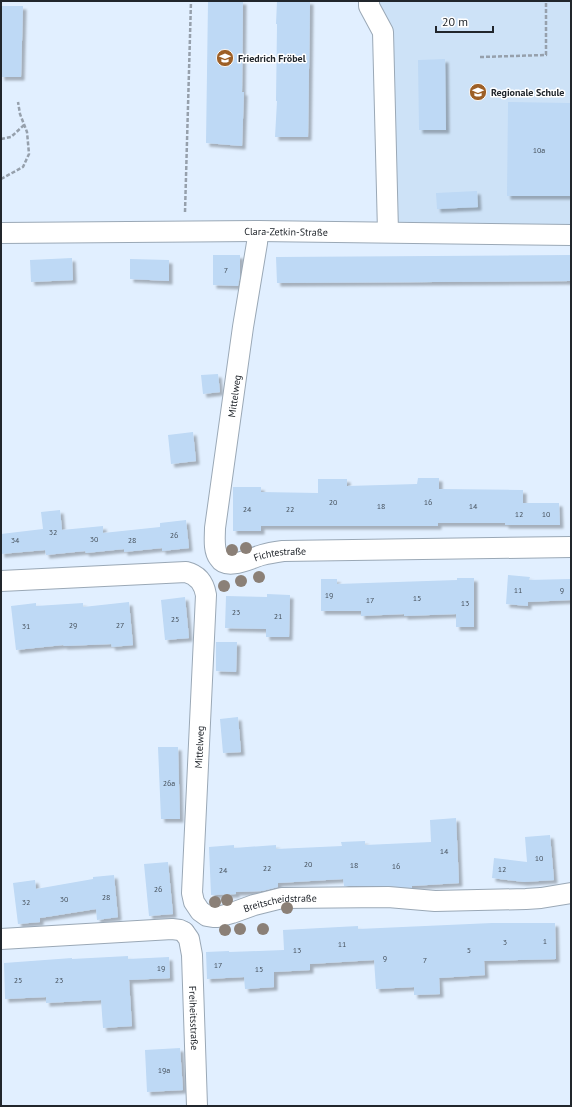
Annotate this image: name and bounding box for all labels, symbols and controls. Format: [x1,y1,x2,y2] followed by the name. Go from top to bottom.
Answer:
[436,8,493,34] scale bar
[442,14,468,29] text: 20 m
[215,48,235,68] school or university icon: Friedrich Fröbel
[238,52,306,65] place label: Friedrich Fröbel
[468,82,488,102] school or university icon: Regionale Schule
[491,86,564,99] place label: Regionale Schule
[533,145,545,155] house number: 10a
[244,225,328,239] street label: Clara-Zetkin-Straße
[224,265,228,275] house number: 7
[225,374,244,418] street label: Mittelweg
[329,497,338,507] house number: 20
[424,497,432,507] house number: 16
[377,501,385,511] house number: 18
[469,501,478,511] house number: 14
[243,504,252,514] house number: 24
[286,504,294,514] house number: 22
[515,509,523,519] house number: 12
[542,509,551,519] house number: 10
[49,527,57,537] house number: 32
[170,530,178,540] house number: 26
[90,534,99,544] house number: 30
[11,535,20,545] house number: 34
[128,535,136,545] house number: 28
[252,545,306,564] street label: Fichtestraße
[514,585,522,595] house number: 11
[560,585,564,595] house number: 9
[325,590,333,600] house number: 19
[413,593,421,603] house number: 15
[366,595,374,605] house number: 17
[461,598,469,608] house number: 13
[232,607,240,617] house number: 23
[274,611,282,621] house number: 21
[171,614,179,624] house number: 25
[69,620,77,630] house number: 29
[116,620,124,630] house number: 27
[22,621,30,631] house number: 31
[192,725,207,769] street label: Mittelweg
[163,778,175,788] house number: 26a
[440,846,449,856] house number: 14
[535,853,544,863] house number: 10
[304,859,313,869] house number: 20
[350,860,358,870] house number: 18
[392,861,400,871] house number: 16
[263,863,271,873] house number: 22
[498,864,506,874] house number: 12
[219,865,228,875] house number: 24
[154,884,162,894] house number: 26
[102,892,110,902] house number: 28
[242,892,317,915] street label: Breitscheidstraße
[60,894,69,904] house number: 30
[22,897,30,907] house number: 32
[543,936,547,946] house number: 1
[503,937,507,947] house number: 3
[338,939,346,949] house number: 11
[293,945,301,955] house number: 13
[467,945,471,955] house number: 5
[383,953,387,963] house number: 9
[423,955,427,965] house number: 7
[214,960,222,970] house number: 17
[157,963,165,973] house number: 19
[255,964,263,974] house number: 15
[14,975,22,985] house number: 25
[55,975,63,985] house number: 23
[186,986,201,1050] street label: Freiheitsstraße
[158,1065,170,1075] house number: 19a

